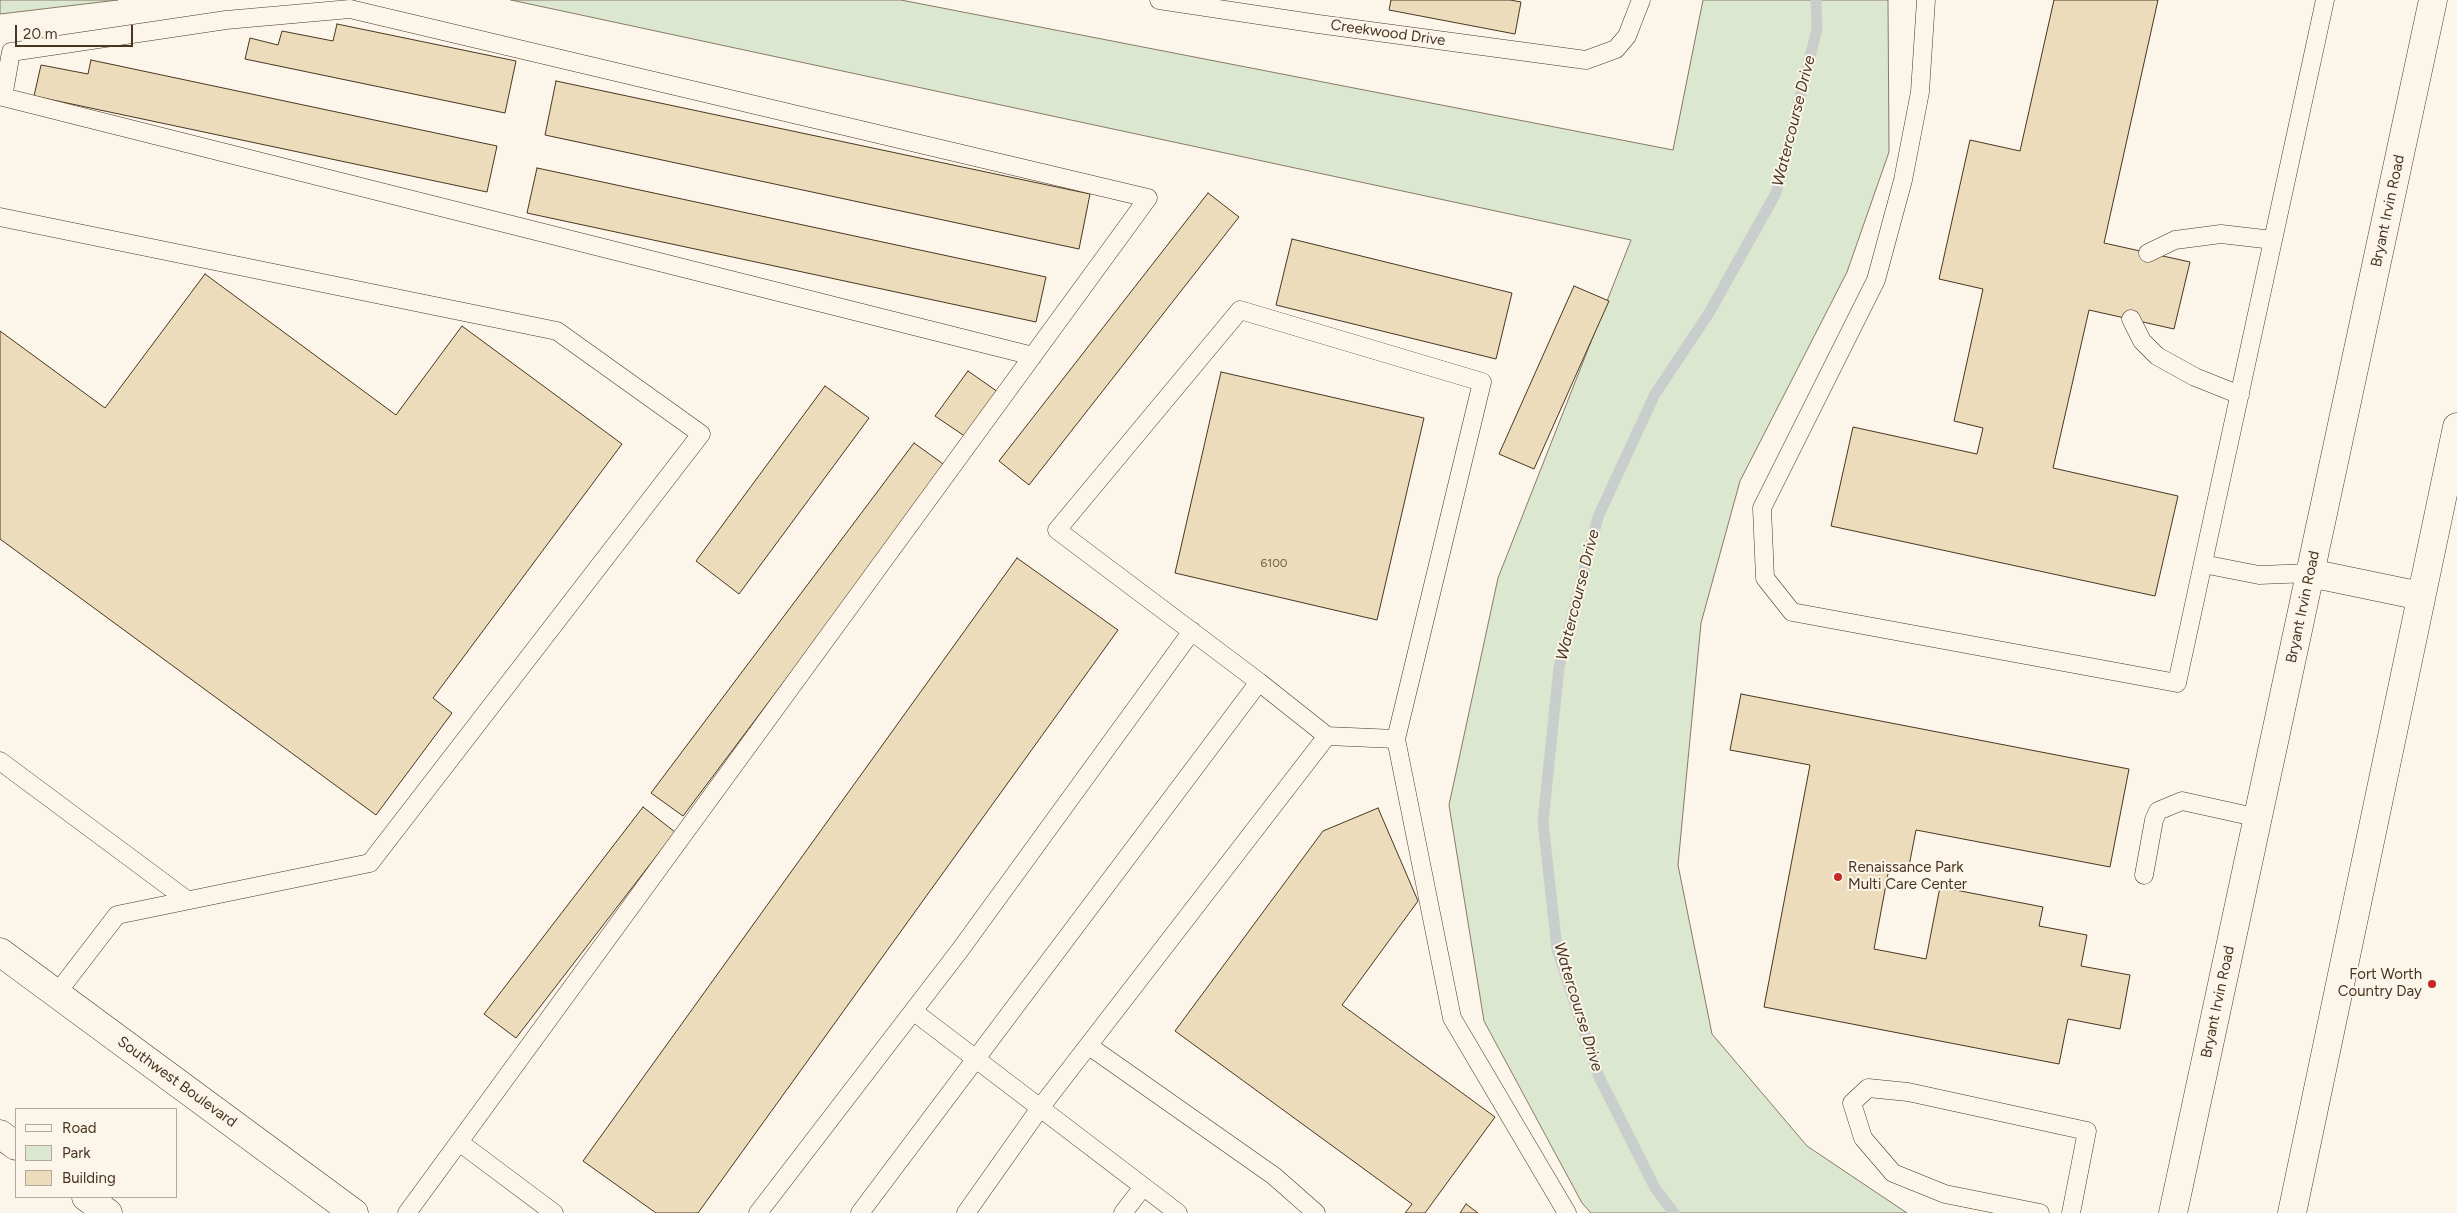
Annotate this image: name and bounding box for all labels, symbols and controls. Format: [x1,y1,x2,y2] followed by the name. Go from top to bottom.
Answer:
[18,15,135,47] scale bar
[1329,16,1447,50] street label: Creekwood Drive
[23,25,57,43] text: 20 m
[1768,54,1820,188] water label: Watercourse Drive
[2367,153,2409,269] street label: Bryant Irvin Road
[1552,528,1604,662] water label: Watercourse Drive
[2282,549,2324,665] street label: Bryant Irvin Road
[1260,556,1288,570] house number: 6100
[1848,859,1967,894] place label: Renaissance Park Multi Care Center
[1832,871,1844,883] marker: Renaissance Park Multi Care Center
[1549,940,1607,1074] water label: Watercourse Drive
[2197,944,2239,1060] street label: Bryant Irvin Road
[2338,966,2422,1001] place label: Fort Worth Country Day
[2426,978,2438,990] marker: Fort Worth Country Day
[114,1033,240,1131] street label: Southwest Boulevard
[15,1108,178,1198] legend
[62,1119,97,1137] text: Road
[62,1144,91,1162] text: Park
[62,1169,116,1187] text: Building

